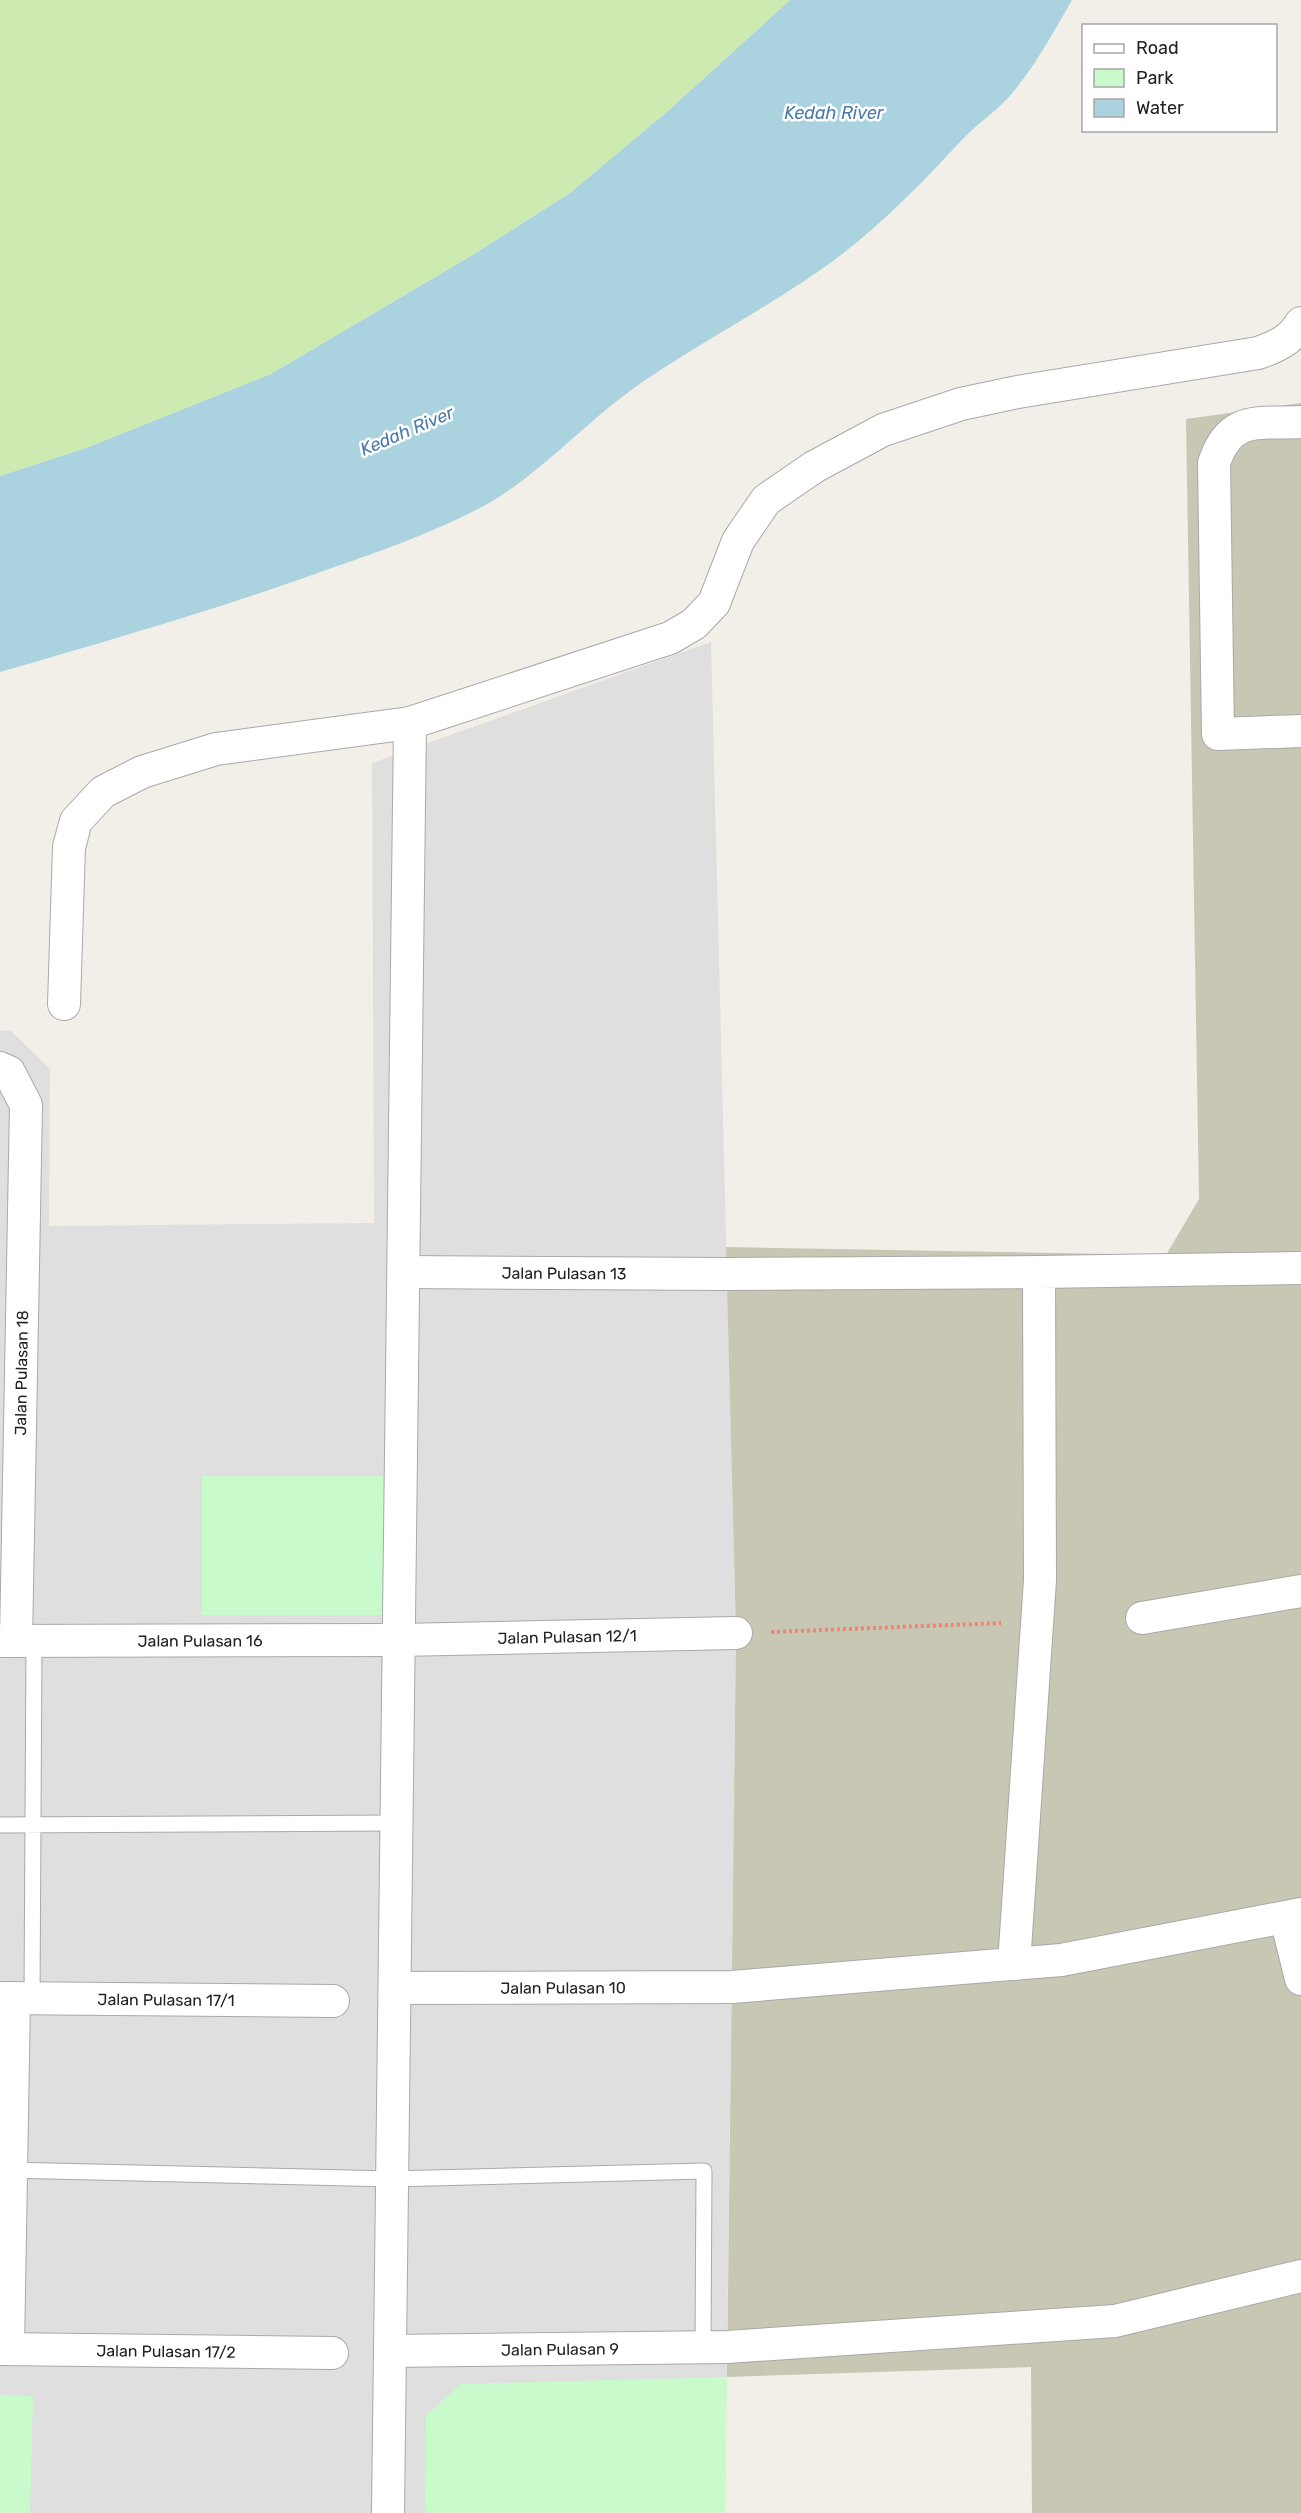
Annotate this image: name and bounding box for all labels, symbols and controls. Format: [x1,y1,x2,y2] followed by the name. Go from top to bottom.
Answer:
[1082,24,1277,132] legend
[1136,37,1179,59] text: Road
[1136,67,1174,89] text: Park
[1136,97,1184,119] text: Water
[784,102,885,124] water label: Kedah River
[357,401,458,461] water label: Kedah River
[501,1264,627,1283] street label: Jalan Pulasan 13
[11,1310,32,1436] street label: Jalan Pulasan 18
[497,1626,637,1648] street label: Jalan Pulasan 12/1
[137,1631,263,1651] street label: Jalan Pulasan 16
[500,1978,626,1998] street label: Jalan Pulasan 10
[97,1990,235,2010] street label: Jalan Pulasan 17/1
[501,2339,619,2360] street label: Jalan Pulasan 9
[96,2341,236,2362] street label: Jalan Pulasan 17/2

